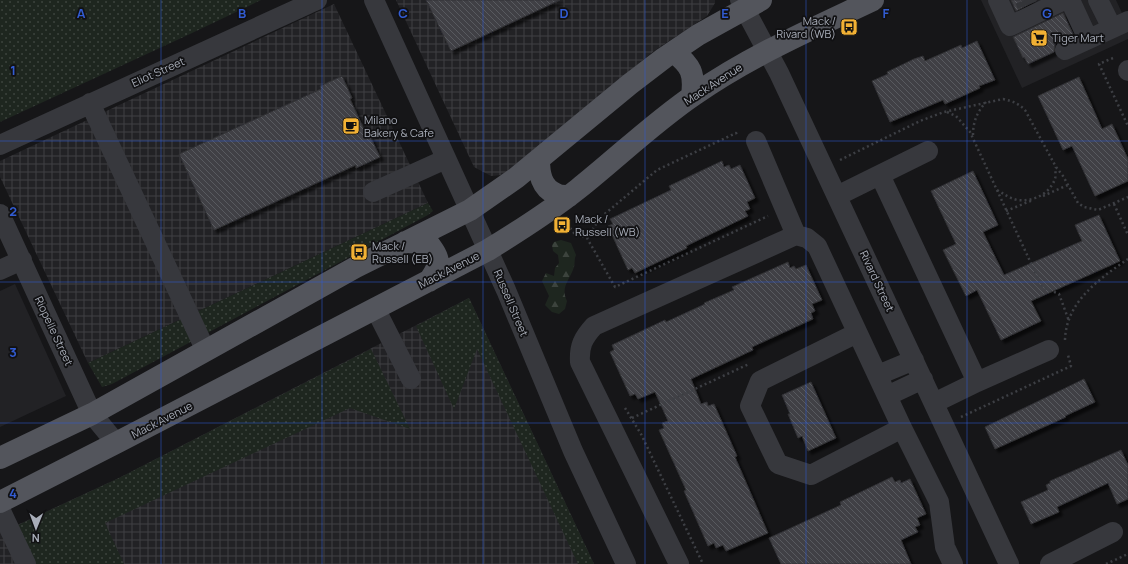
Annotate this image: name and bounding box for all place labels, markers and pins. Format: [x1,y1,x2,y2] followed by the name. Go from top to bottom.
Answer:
[776,13,836,41] place label: Mack / Rivard (WB)
[839,17,859,37] bus stop icon: Mack / Rivard (WB)
[1029,28,1049,48] supermarket icon: Tiger Mart
[1052,30,1104,45] place label: Tiger Mart
[364,112,435,140] place label: Milano Bakery & Cafe
[341,116,361,136] cafe icon: Milano Bakery & Cafe
[575,211,640,239] place label: Mack / Russell (WB)
[552,215,572,235] bus stop icon: Mack / Russell (WB)
[372,238,433,266] place label: Mack / Russell (EB)
[349,242,369,262] bus stop icon: Mack / Russell (EB)

